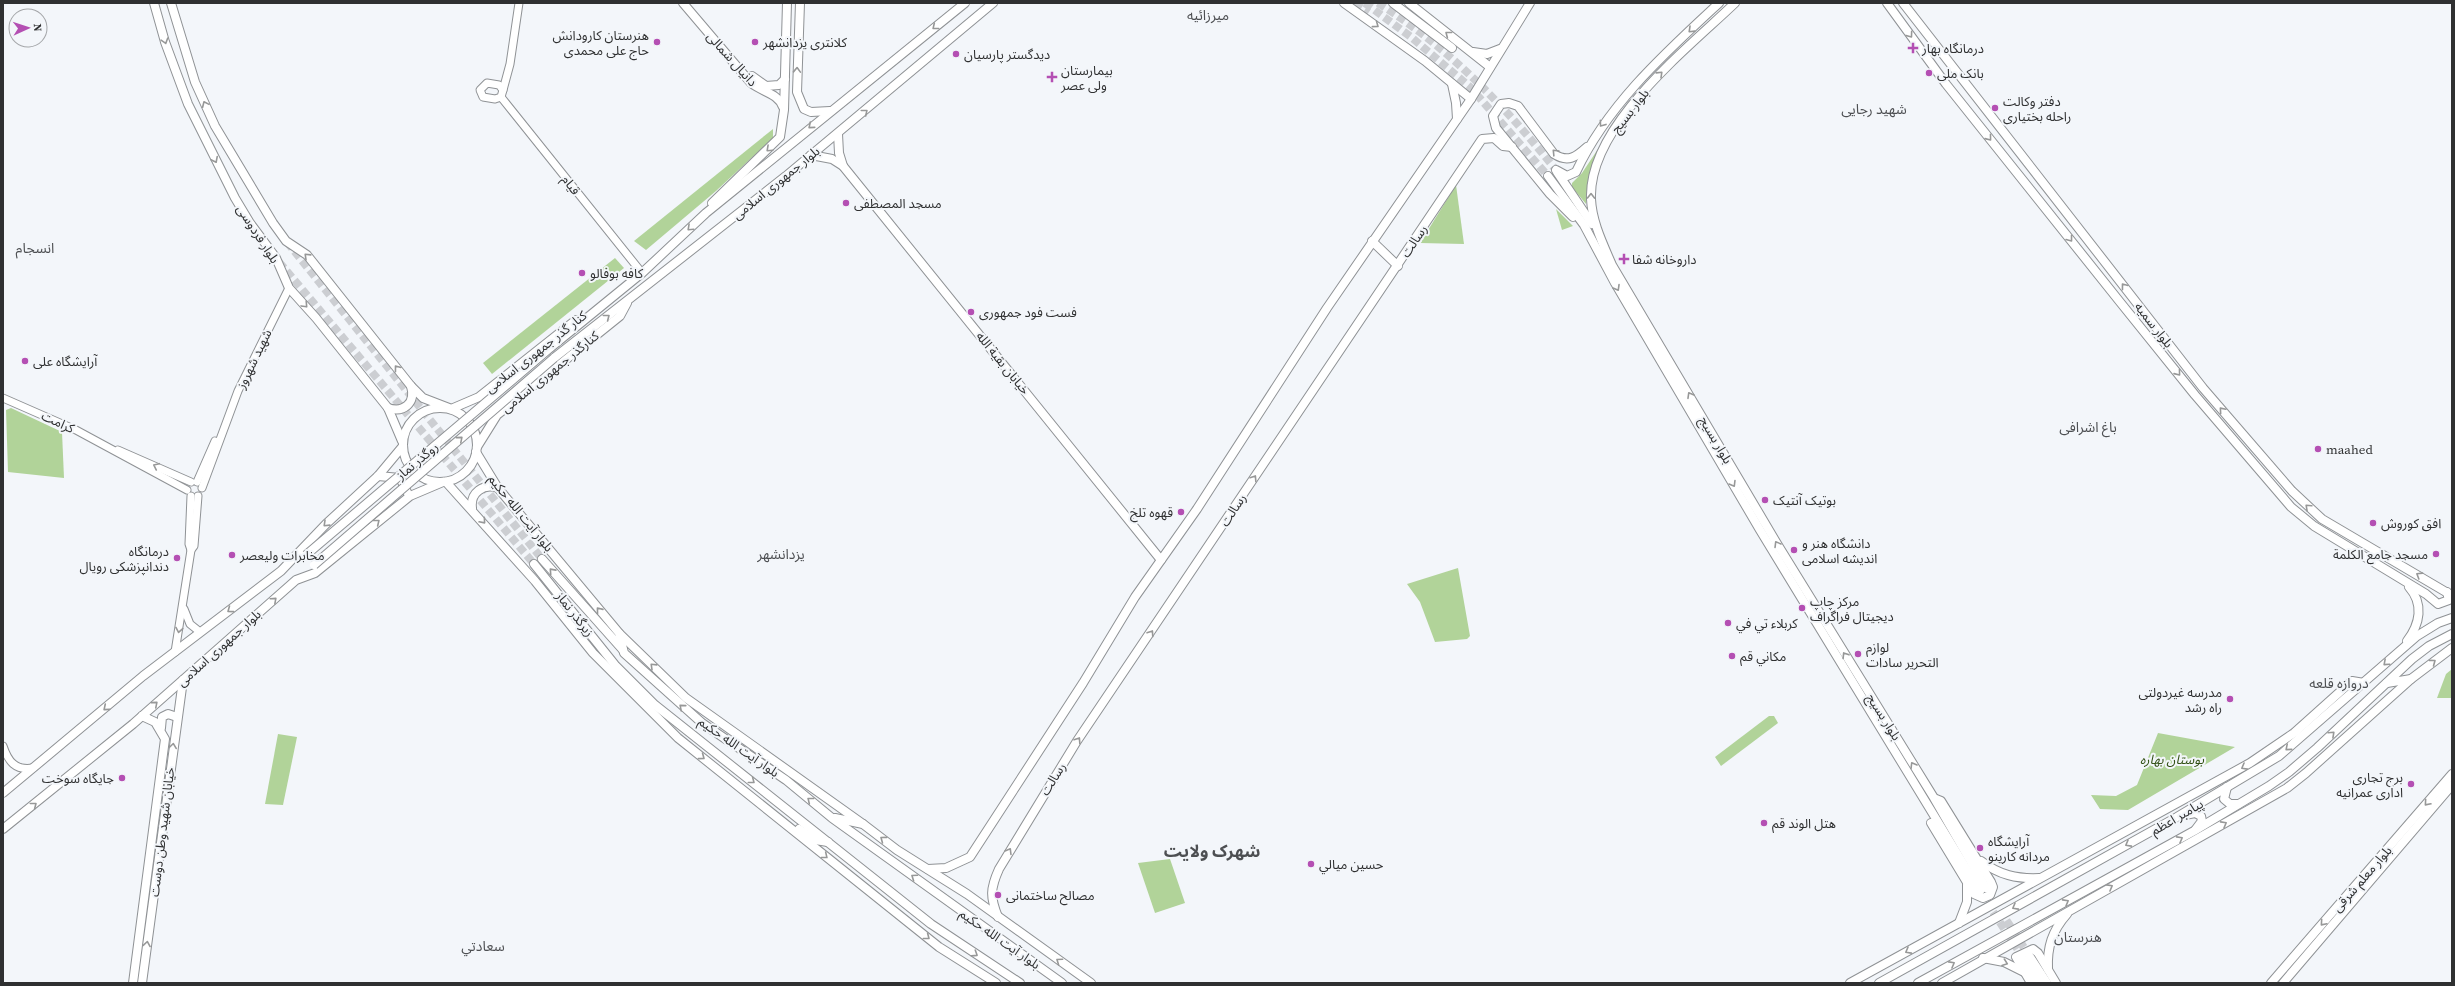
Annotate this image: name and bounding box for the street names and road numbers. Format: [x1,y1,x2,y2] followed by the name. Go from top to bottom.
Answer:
[703,28,761,90] street label: دانیال شمالی
[1607,85,1654,138] street label: بلوار بسیج
[729,143,823,223] street label: بلوار جمهوری اسلامی
[557,172,584,199] street label: قیام
[233,201,283,267] street label: بلوار فردوسی
[1397,221,1431,261] street label: رسالت
[2131,299,2177,351] street label: بلوار سمیه
[482,307,591,397] street label: کنار گذر جمهوری اسلامی
[232,326,276,392] street label: شهید شهروز
[498,327,603,417] street label: کنارگذر جمهوری اسلامی
[972,328,1034,398] street label: خیابان بقیة الله
[39,407,78,437] street label: کرامت
[1694,413,1736,468] street label: بلوار بسیج
[392,438,442,484] street label: روگذر نماز
[483,471,557,556] street label: بلوار آیت الله حکیم
[1216,490,1250,530] street label: رسالت
[552,587,598,640] street label: زیرگذر نماز
[173,606,265,690] street label: بلوار جمهوری اسلامی
[1861,690,1905,745] street label: بلوار بسیج
[694,713,783,783] street label: بلوار آیت الله حکیم
[1036,759,1070,799] street label: رسالت
[146,766,178,898] street label: خیابان شهید وطن دوست
[2148,795,2208,841] street label: پیامبر اعظم
[2328,842,2397,917] street label: بلوار معلم شرقی
[955,905,1044,975] street label: بلوار آیت الله حکیم

